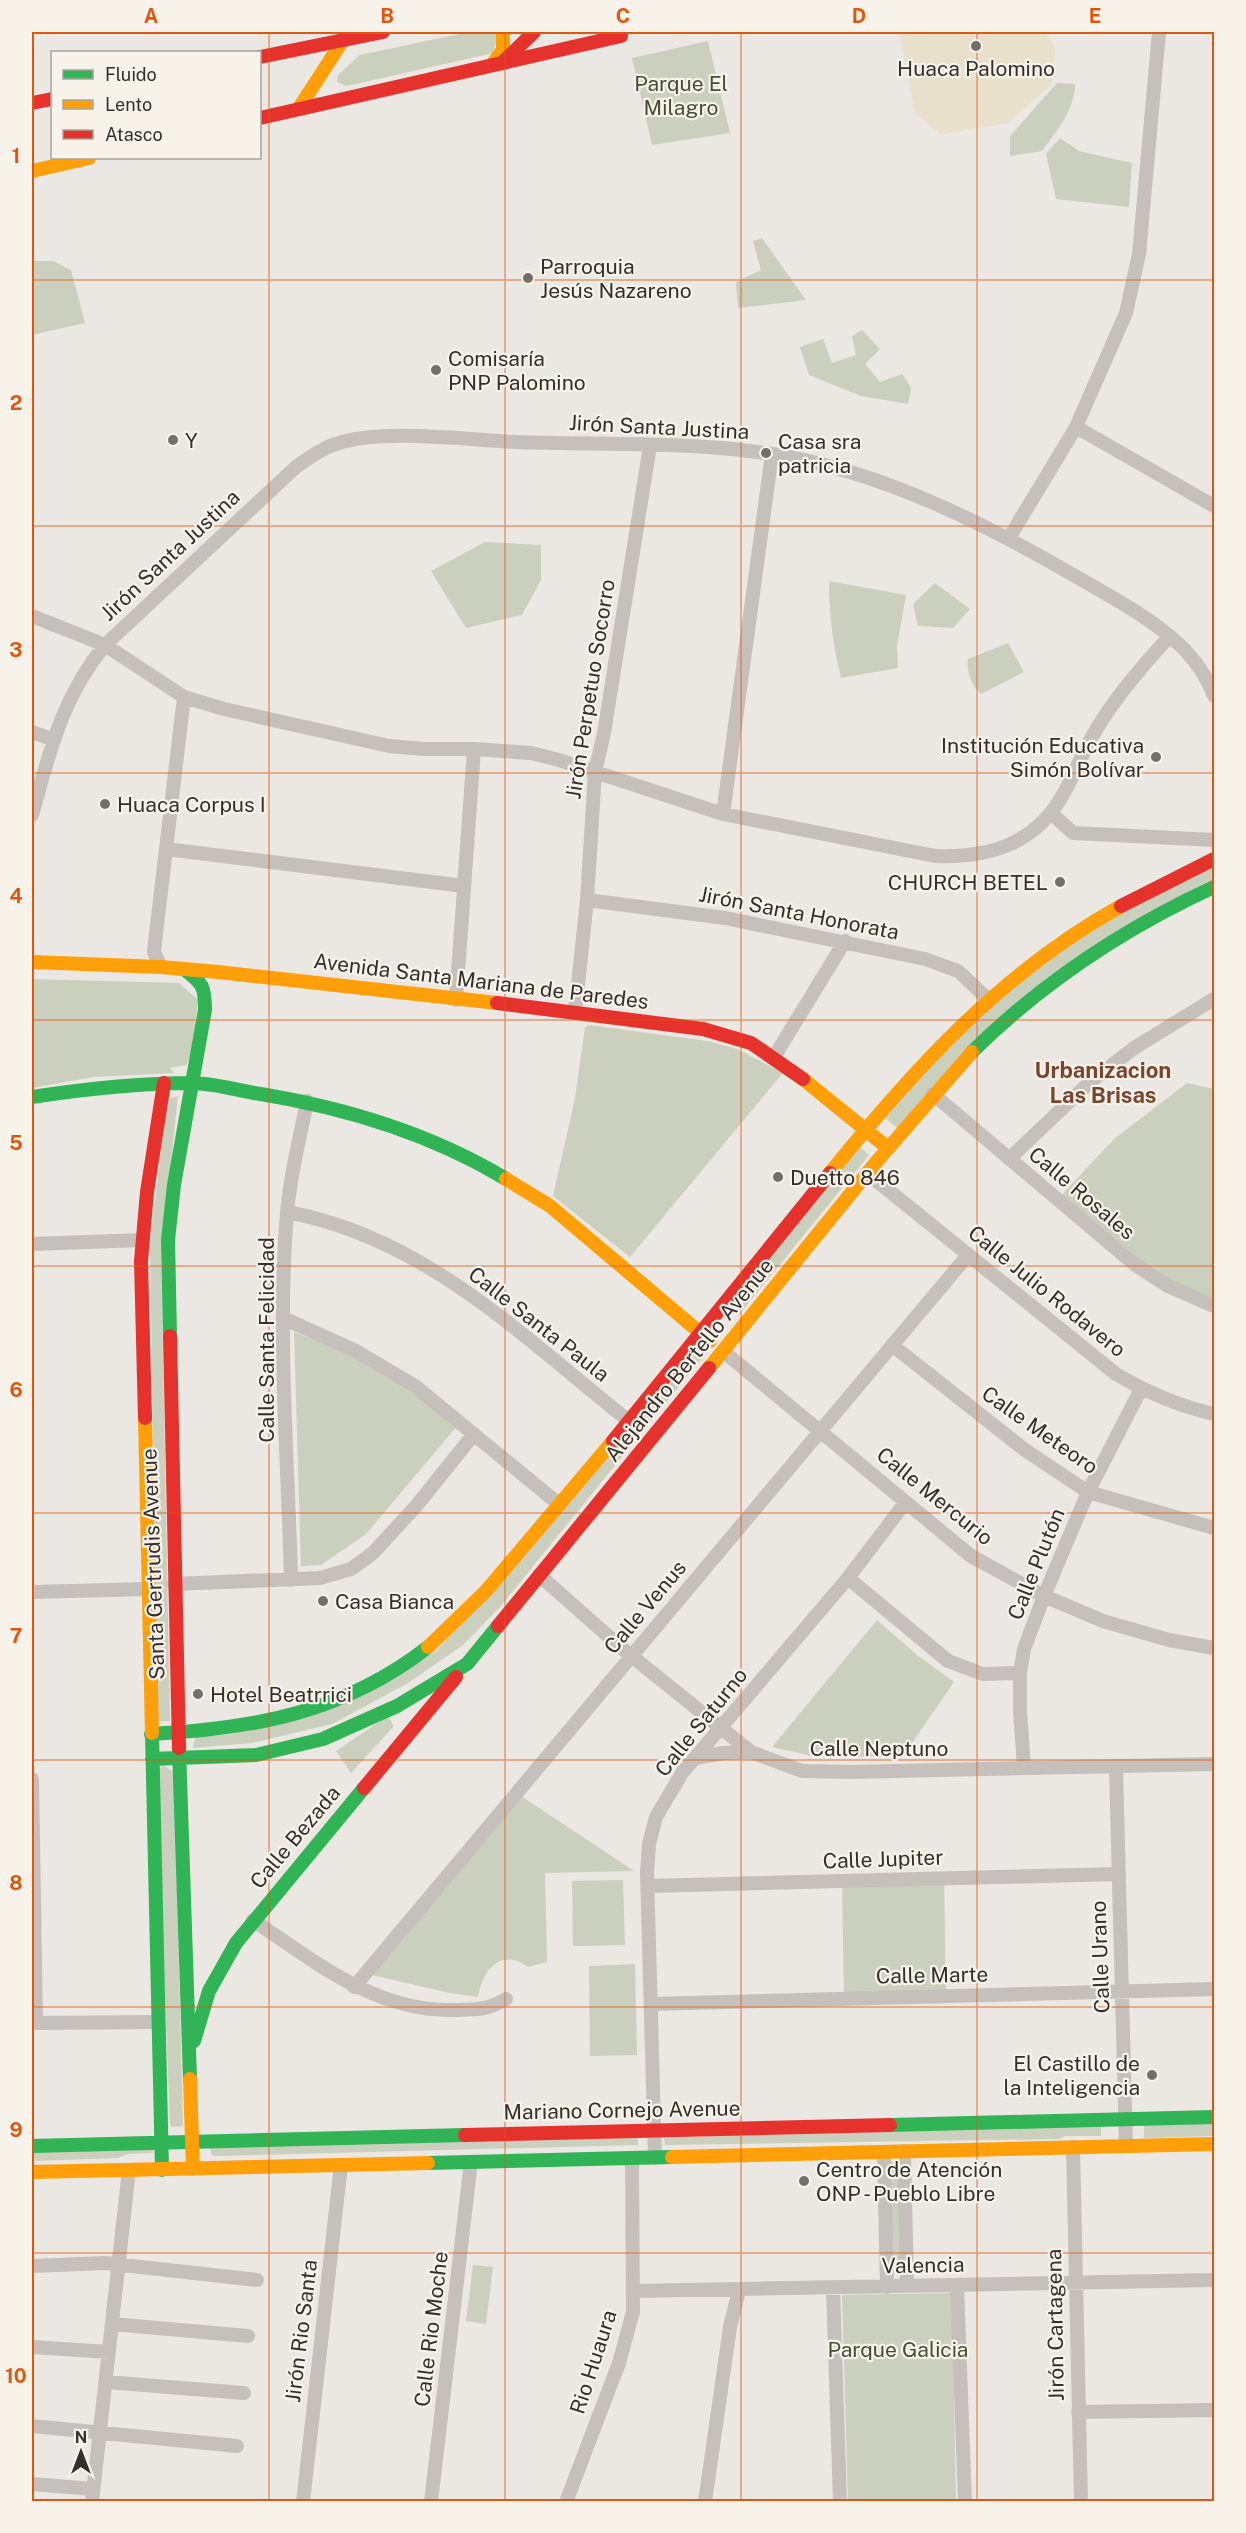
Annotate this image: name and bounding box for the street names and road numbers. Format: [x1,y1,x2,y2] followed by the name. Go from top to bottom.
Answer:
[568,410,750,444] street label: Jirón Santa Justina
[95,484,245,626] street label: Jirón Santa Justina
[560,577,620,801] street label: Jirón Perpetuo Socorro
[697,881,901,945] street label: Jirón Santa Honorata
[312,948,650,1014] street label: Avenida Santa Mariana de Paredes
[1024,1141,1140,1245] street label: Calle Rosales
[963,1220,1131,1362] street label: Calle Julio Rodavero
[254,1237,279,1443] street label: Calle Santa Felicidad
[599,1253,779,1467] street label: Alejandro Bertello Avenue
[464,1261,614,1387] street label: Calle Santa Paula
[977,1381,1103,1479] street label: Calle Meteoro
[872,1442,998,1550] street label: Calle Mercurio
[136,1448,170,1680] street label: Santa Gertrudis Avenue
[1002,1505,1070,1623] street label: Calle Plutón
[599,1555,691,1659] street label: Calle Venus
[650,1663,752,1781] street label: Calle Saturno
[810,1736,948,1761] street label: Calle Neptuno
[245,1781,345,1893] street label: Calle Bezada
[822,1844,944,1874] street label: Calle Jupiter
[1086,1900,1114,2014] street label: Calle Urano
[876,1962,988,1988] street label: Calle Marte
[503,2095,741,2125] street label: Mariano Cornejo Avenue
[1041,2249,1069,2401] street label: Jirón Cartagena
[409,2250,453,2408] street label: Calle Rio Moche
[881,2252,965,2278] street label: Valencia
[280,2258,322,2404] street label: Jirón Rio Santa
[564,2307,622,2417] street label: Rio Huaura

